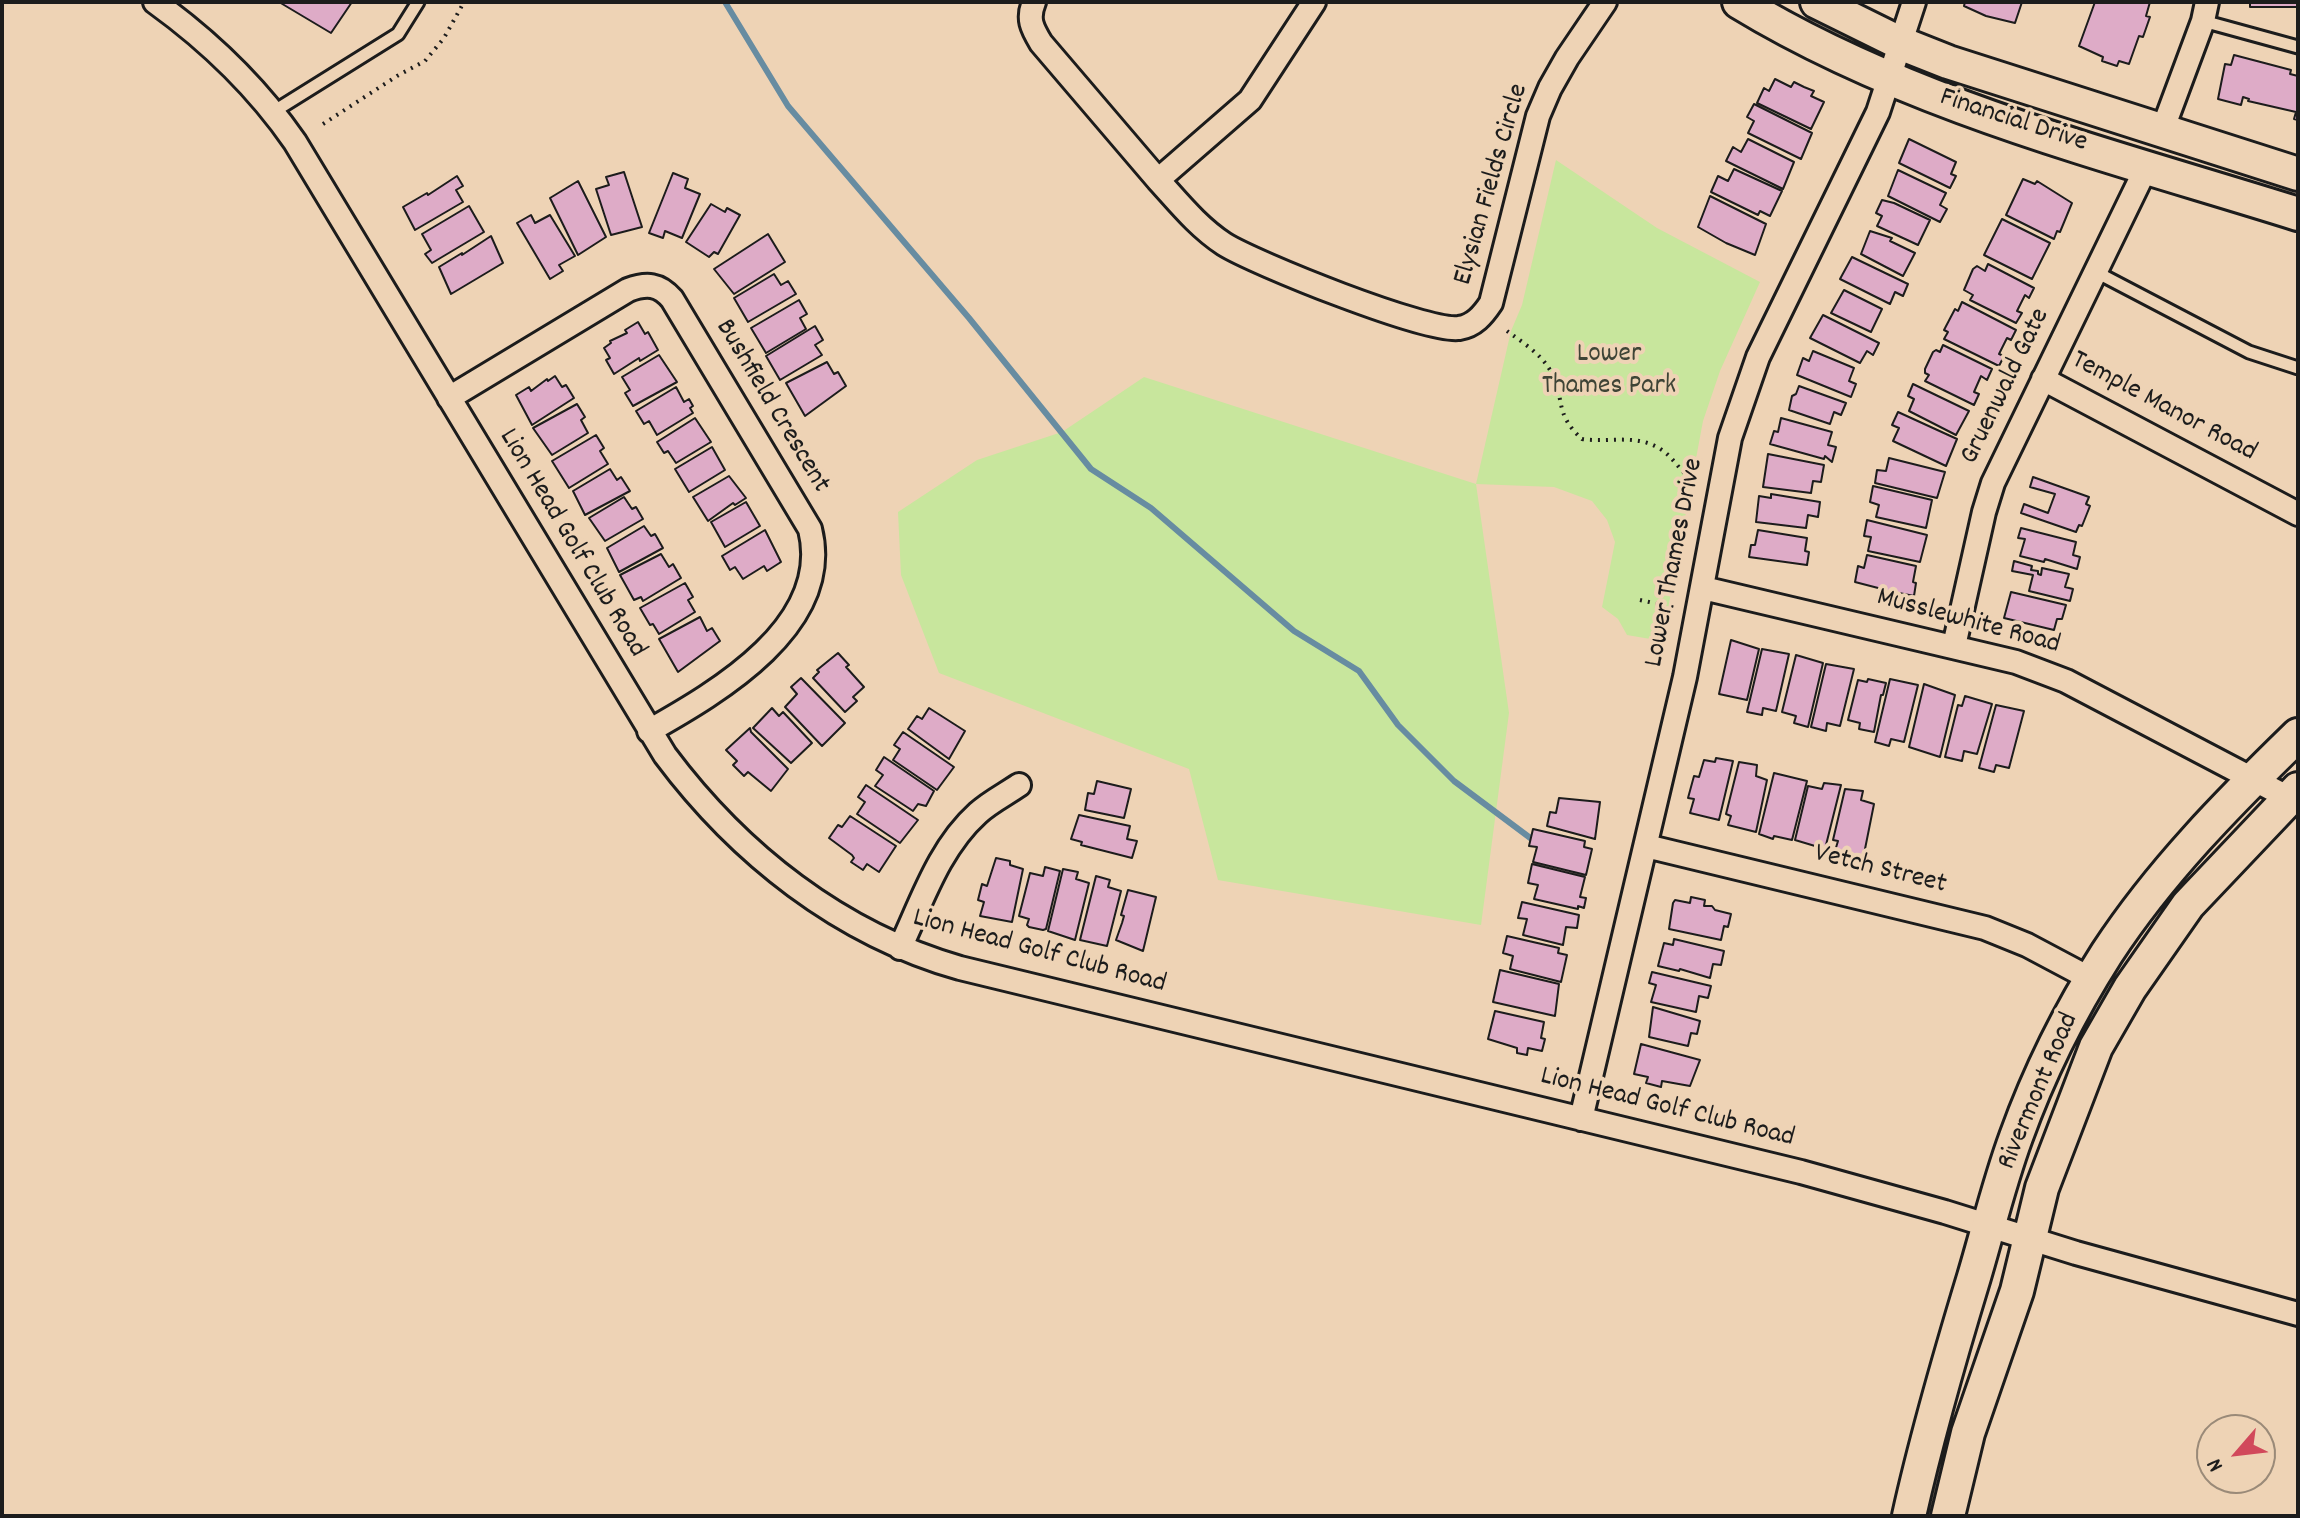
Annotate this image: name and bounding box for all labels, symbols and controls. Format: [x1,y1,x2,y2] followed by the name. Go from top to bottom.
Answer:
[1448,81,1538,289] street label: Elysian Fields Circle
[1935,82,2091,162] street label: Financial Drive
[1955,304,2059,470] street label: Gruenwald Gate
[706,314,836,500] street label: Bushfield Crescent
[1542,339,1676,405] park label: Lower Thames Park
[2065,345,2261,471] street label: Temple Manor Road
[489,424,653,664] street label: Lion Head Golf Club Road
[1639,456,1713,670] street label: Lower Thames Drive
[1873,582,2063,664] street label: Musslewhite Road
[1811,838,1949,904] street label: Vetch Street
[909,903,1169,1003] street label: Lion Head Golf Club Road
[1992,1009,2088,1175] street label: Rivermont Road
[1536,1061,1798,1157] street label: Lion Head Golf Club Road
[2196,1414,2276,1494] north arrow
[2200,1452,2232,1477] text: N

